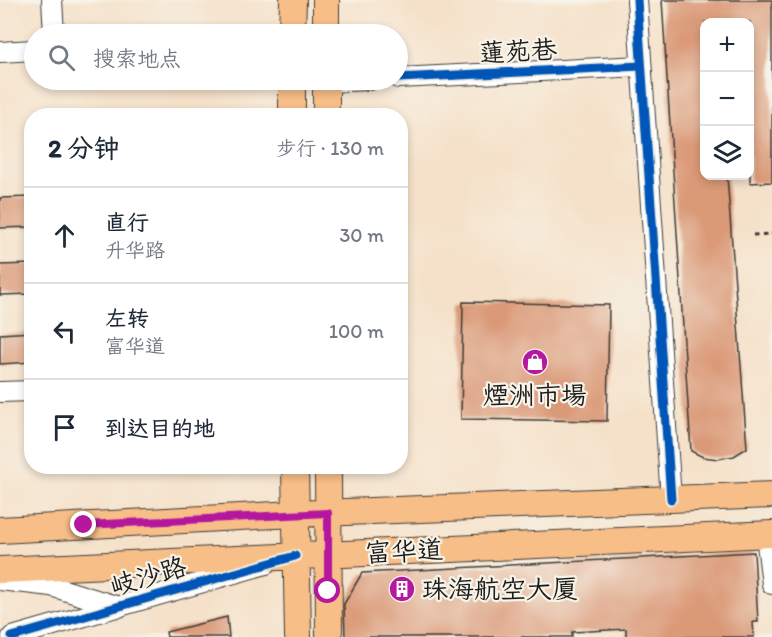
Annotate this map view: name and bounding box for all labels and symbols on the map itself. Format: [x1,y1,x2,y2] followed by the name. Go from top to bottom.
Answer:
[478,33,558,69] street label: 蓮苑巷
[520,347,550,377] shop icon: 煙洲市場
[483,379,587,411] place label: 煙洲市場
[70,511,96,537] route end
[364,533,444,569] street label: 富华道
[106,550,190,602] street label: 岐沙路
[422,573,578,605] place label: 珠海航空大厦
[387,574,417,604] building icon: 珠海航空大厦
[314,577,340,603] route start

